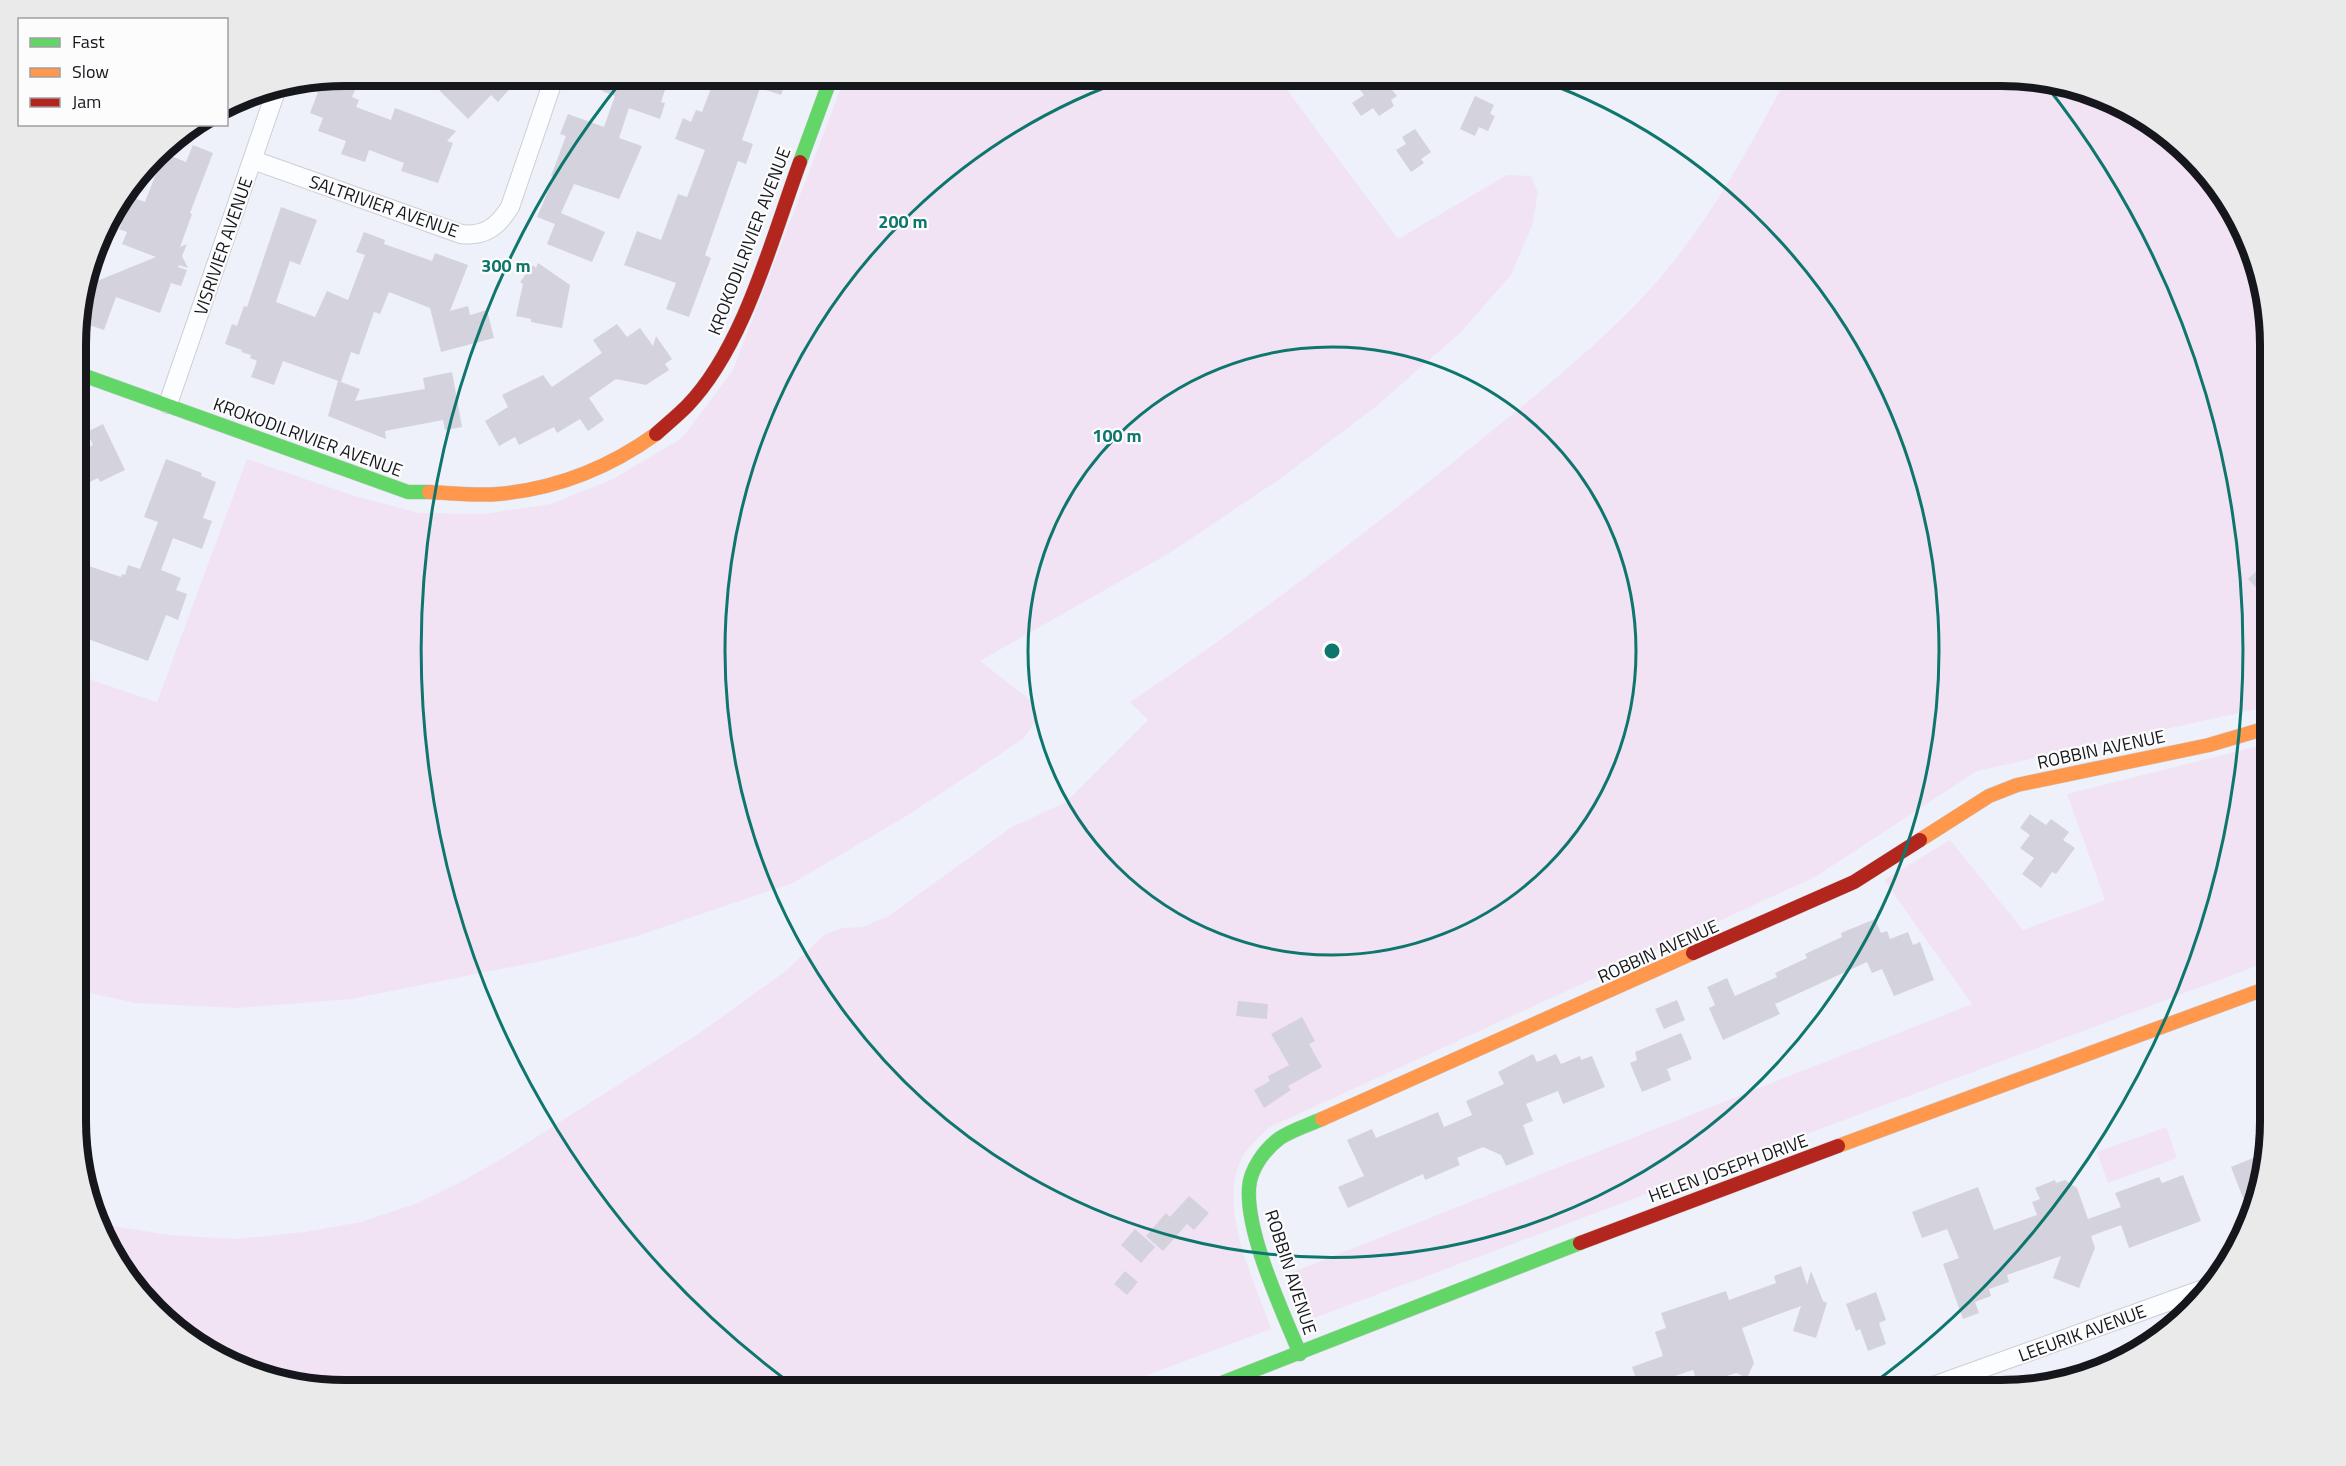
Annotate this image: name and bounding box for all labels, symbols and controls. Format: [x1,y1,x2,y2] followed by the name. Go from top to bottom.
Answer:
[18,18,228,126] legend
[72,28,105,55] text: Fast
[72,58,109,85] text: Slow
[72,88,101,115] text: Jam
[701,143,797,339] street label: KROKODILRIVIER AVENUE
[306,168,462,244] street label: SALTRIVIER AVENUE
[187,173,259,319] street label: VISRIVIER AVENUE
[878,208,928,235] text: 200 m
[481,252,531,279] text: 300 m
[210,390,406,484] street label: KROKODILRIVIER AVENUE
[1092,422,1142,449] text: 100 m
[1322,641,1342,661] centre of rings
[2035,722,2167,776] street label: ROBBIN AVENUE
[1593,912,1723,990] street label: ROBBIN AVENUE
[1644,1127,1812,1209] street label: HELEN JOSEPH DRIVE
[1258,1206,1324,1338] street label: ROBBIN AVENUE
[2014,1297,2150,1369] street label: LEEURIK AVENUE

